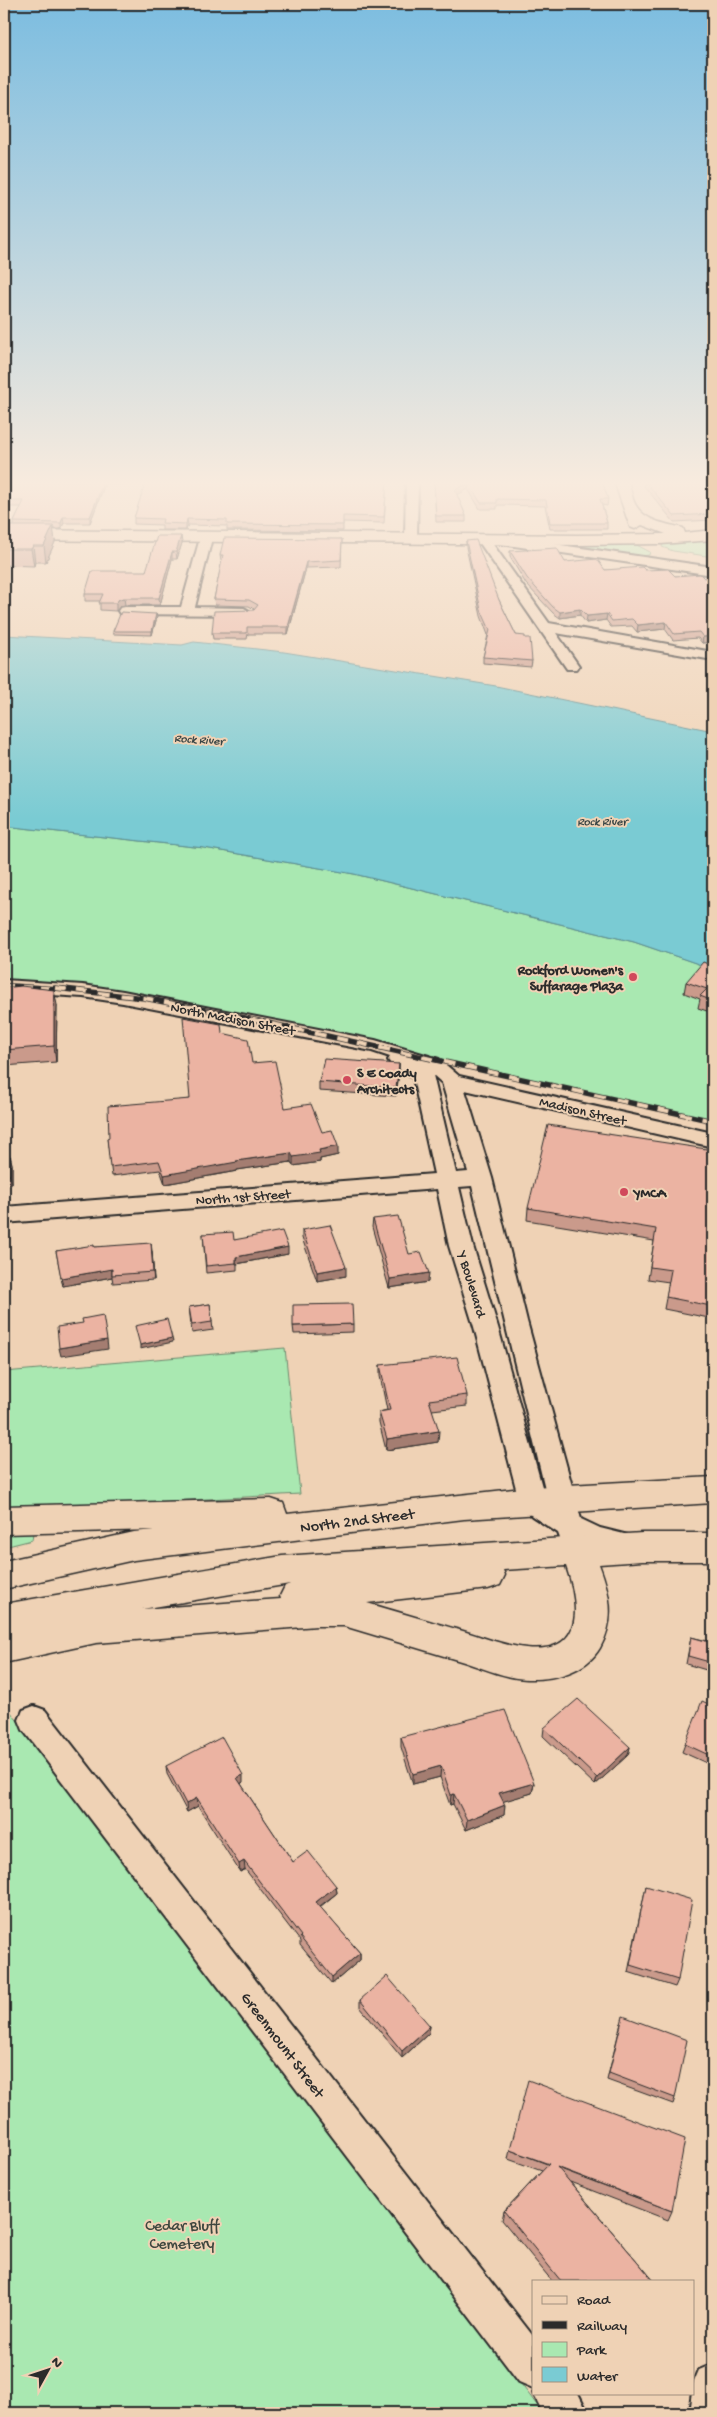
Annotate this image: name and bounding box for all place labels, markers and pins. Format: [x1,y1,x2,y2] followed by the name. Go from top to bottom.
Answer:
[517,963,624,996] place label: Rockford Women's Suffarage Plaza
[627,971,639,983] marker: Rockford Women's Suffarage Plaza
[356,1066,417,1099] place label: S E Coady Architects
[341,1074,353,1086] marker: S E Coady Architects
[618,1186,630,1198] marker: YMCA
[632,1186,668,1203] place label: YMCA

